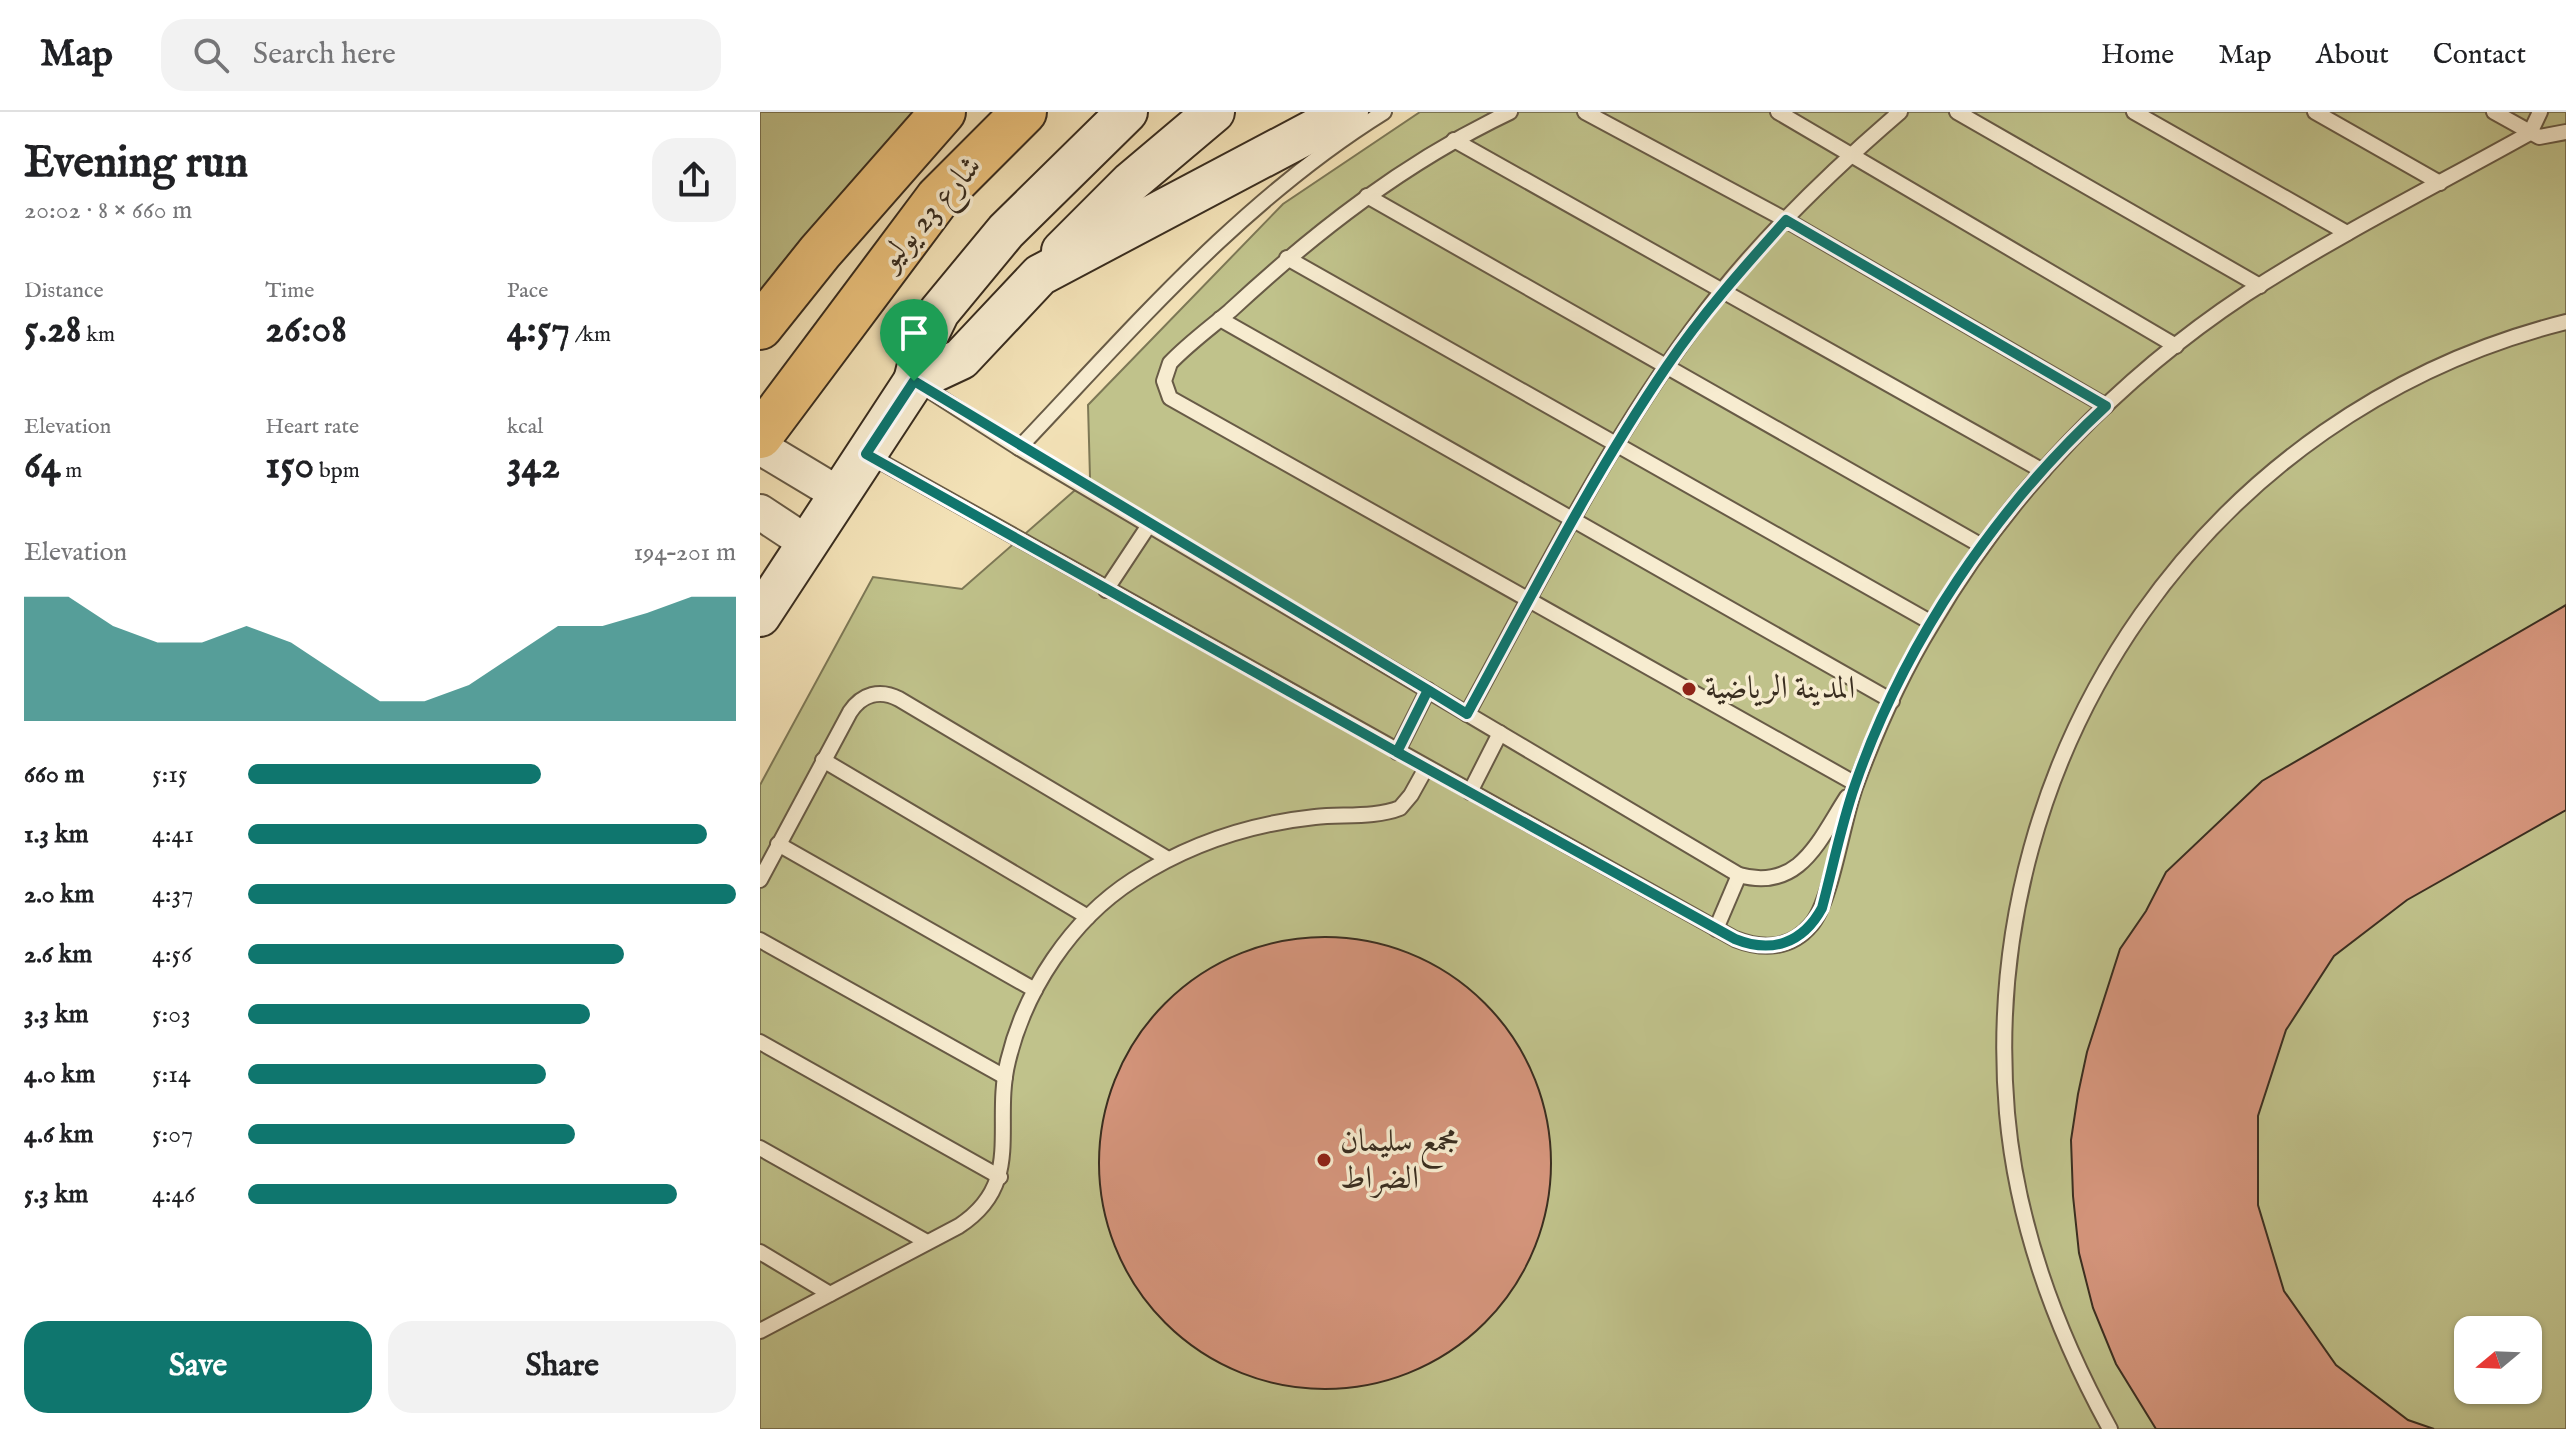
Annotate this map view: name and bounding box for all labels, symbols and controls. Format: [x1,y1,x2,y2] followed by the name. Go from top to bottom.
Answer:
[161,19,721,91] search box
[40,31,113,79] text: Map
[189,33,233,77] icon: search
[253,36,396,74] text: Search here
[2101,38,2174,73] text: Home
[2218,38,2272,73] text: Map
[2316,38,2389,73] text: About
[2433,38,2526,73] text: Contact
[24,136,248,192] text: Evening run
[652,138,736,222] button: share
[868,147,995,283] street label: شارع 23 يوليو
[24,194,192,227] text: 20:02 · 8 × 660 m
[24,277,104,305] text: Distance
[265,277,314,305] text: Time
[507,277,548,305] text: Pace
[880,299,948,381] pin
[24,305,82,356] text: 5.28
[265,305,347,356] text: 26:08
[507,305,570,356] text: 4:57
[892,311,936,355] icon: arrive
[82,321,115,349] text: km
[570,321,611,349] text: /km
[24,413,111,441] text: Elevation
[265,413,359,441] text: Heart rate
[507,413,543,441] text: kcal
[24,441,60,492] text: 64
[265,441,314,492] text: 150
[507,441,560,492] text: 342
[60,457,82,485] text: m
[314,457,360,485] text: bpm
[24,536,127,569] text: Elevation
[633,536,736,569] text: 194–201 m
[1705,669,1855,710] place label: المدينة الرياضية
[1680,680,1698,698] marker: المدينة الرياضية
[24,758,84,791] text: 660 m
[152,758,187,791] text: 5:15
[24,818,89,851] text: 1.3 km
[152,818,194,851] text: 4:41
[24,878,94,911] text: 2.0 km
[152,878,193,911] text: 4:37
[24,938,92,971] text: 2.6 km
[152,938,192,971] text: 4:56
[24,998,89,1031] text: 3.3 km
[152,998,191,1031] text: 5:03
[24,1058,95,1091] text: 4.0 km
[152,1058,191,1091] text: 5:14
[24,1118,94,1151] text: 4.6 km
[152,1118,193,1151] text: 5:07
[1340,1122,1459,1200] place label: مجمع سليمان الضراط
[1315,1151,1333,1169] marker: مجمع سليمان الضراط
[24,1178,88,1211] text: 5.3 km
[152,1178,195,1211] text: 4:46
[2454,1316,2542,1404] north arrow
[2454,1316,2542,1404] map controls
[24,1321,372,1413] button: Save
[388,1321,736,1413] button: Share

